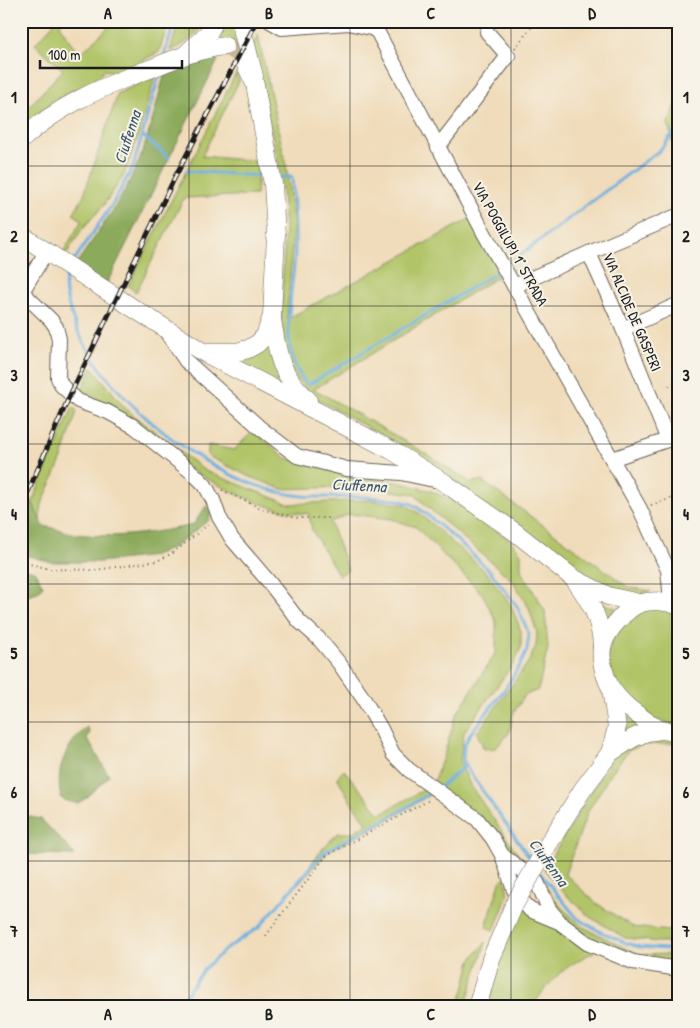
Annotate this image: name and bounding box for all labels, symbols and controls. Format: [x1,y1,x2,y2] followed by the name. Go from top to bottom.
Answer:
[104,2,112,24] text: A
[265,2,273,24] text: B
[427,2,436,24] text: C
[588,2,596,24] text: D
[40,38,182,70] scale bar
[48,44,81,65] text: 100 m
[11,86,17,108] text: 1
[683,86,689,108] text: 1
[108,106,146,166] water label: Ciuffenna
[468,178,554,310] street label: VIA POGGILUPI 1° STRADA
[10,225,18,247] text: 2
[682,225,690,247] text: 2
[598,249,667,375] street label: VIA ALCIDE DE GASPERI
[10,364,18,386] text: 3
[682,364,690,386] text: 3
[331,473,388,497] water label: Ciuffenna
[11,503,17,525] text: 4
[683,503,689,525] text: 4
[11,642,18,664] text: 5
[683,642,690,664] text: 5
[11,781,18,803] text: 6
[683,781,690,803] text: 6
[524,834,575,892] water label: Ciuffenna
[9,920,18,942] text: 7
[681,920,690,942] text: 7
[104,1003,112,1025] text: A
[265,1003,273,1025] text: B
[427,1003,436,1025] text: C
[588,1003,596,1025] text: D

